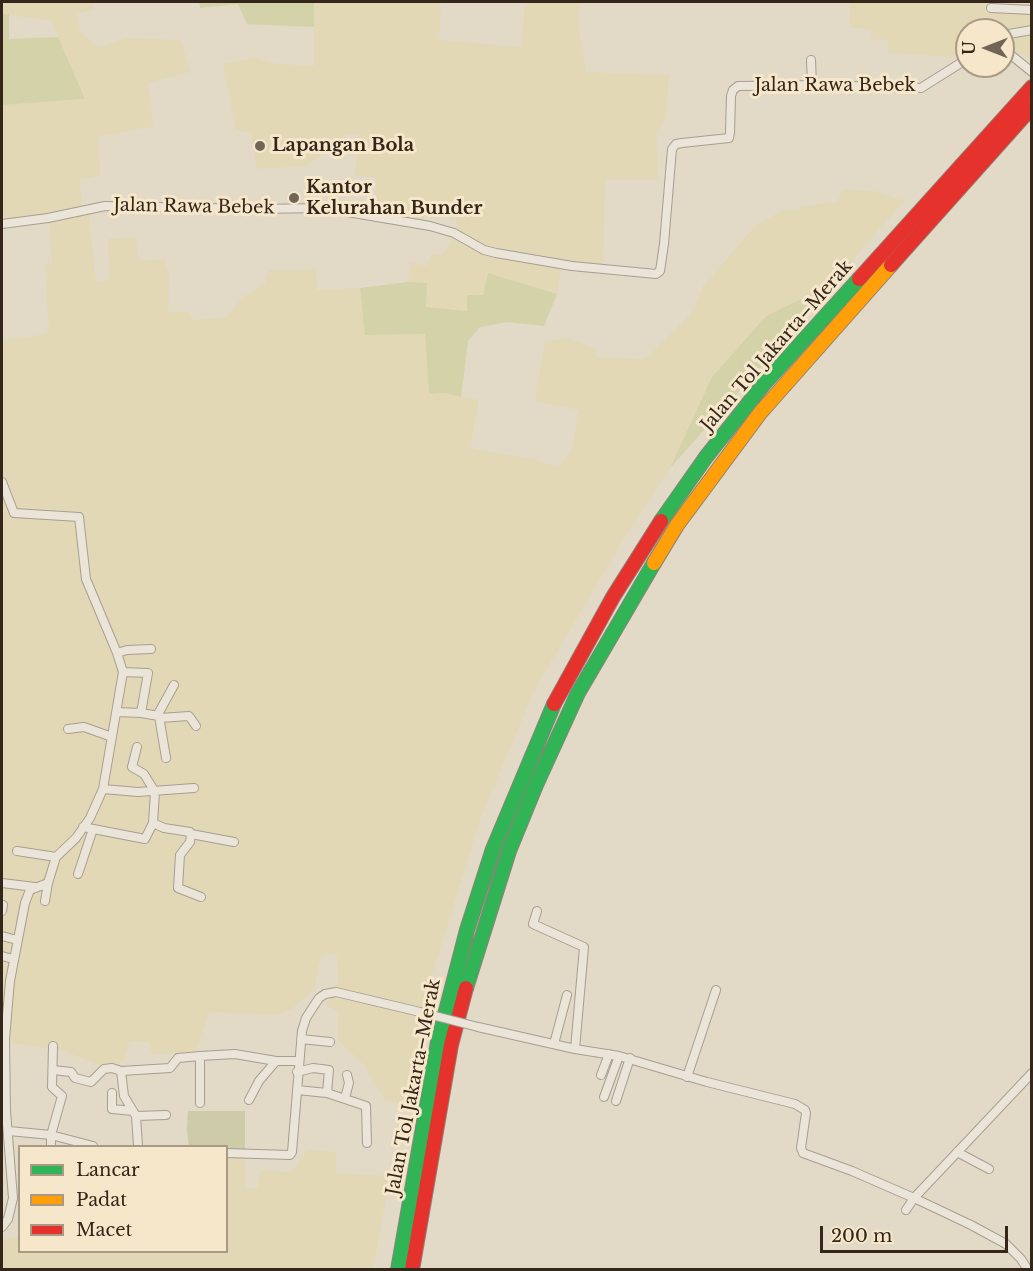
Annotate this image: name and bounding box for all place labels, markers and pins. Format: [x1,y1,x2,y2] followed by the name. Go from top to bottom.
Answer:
[272,135,414,157] place label: Lapangan Bola
[253,139,267,153] marker: Lapangan Bola
[306,177,483,219] place label: Kantor Kelurahan Bunder
[287,191,301,205] marker: Kantor Kelurahan Bunder

